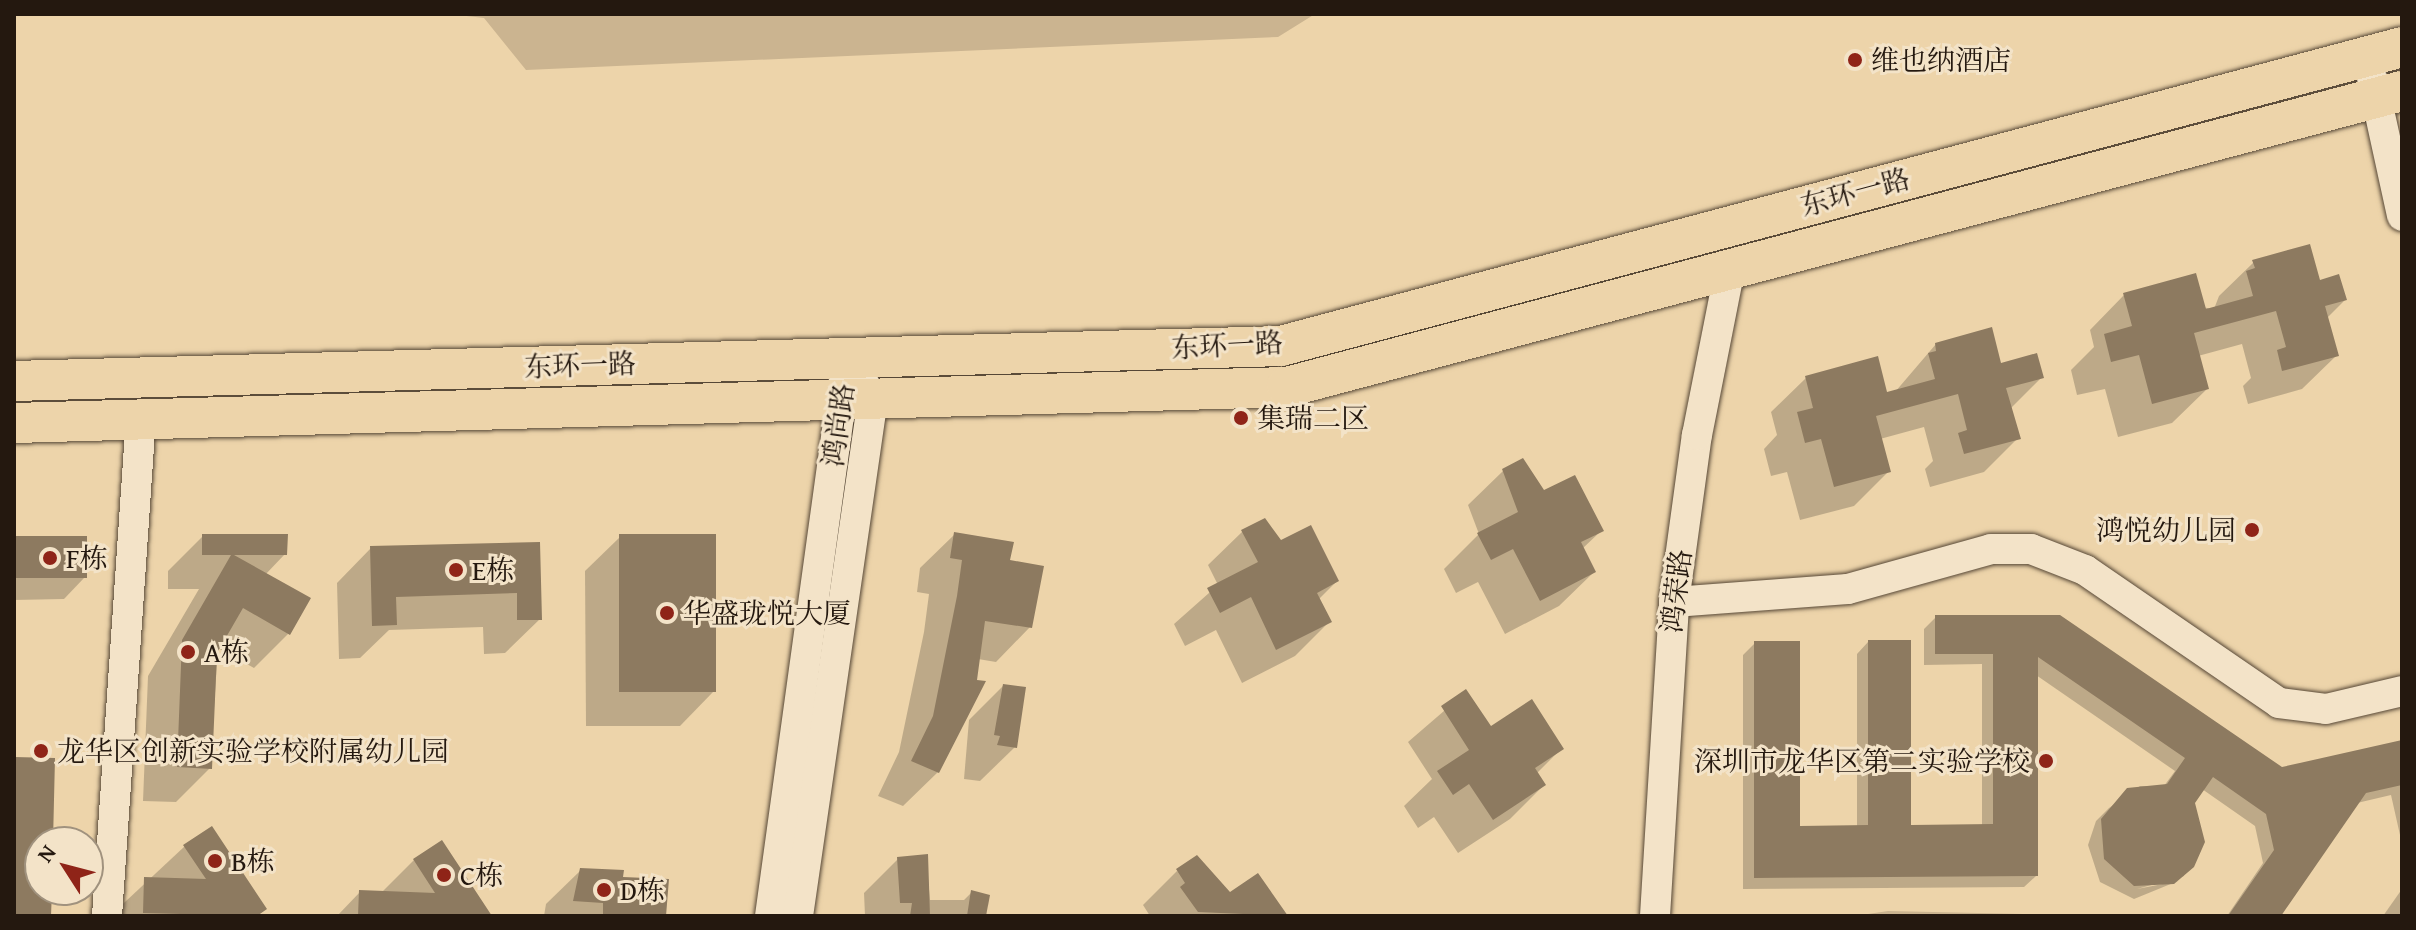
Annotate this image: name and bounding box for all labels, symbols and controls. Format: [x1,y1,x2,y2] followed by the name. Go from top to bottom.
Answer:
[1871,43,2011,77] place label: 维也纳酒店
[1846,51,1864,69] marker: 维也纳酒店
[1797,161,1913,223] street label: 东环一路
[1170,325,1284,365] street label: 东环一路
[523,346,637,384] street label: 东环一路
[816,381,860,469] street label: 鸿尚路
[1257,401,1369,435] place label: 集瑞二区
[1232,409,1250,427] marker: 集瑞二区
[2096,513,2236,547] place label: 鸿悦幼儿园
[2243,521,2261,539] marker: 鸿悦幼儿园
[66,541,108,575] place label: F栋
[1654,547,1698,635] street label: 鸿荣路
[41,549,59,567] marker: F栋
[472,553,514,587] place label: E栋
[447,561,465,579] marker: E栋
[683,596,851,630] place label: 华盛珑悦大厦
[658,604,676,622] marker: 华盛珑悦大厦
[204,635,249,669] place label: A栋
[179,643,197,661] marker: A栋
[57,734,449,768] place label: 龙华区创新实验学校附属幼儿园
[32,742,50,760] marker: 龙华区创新实验学校附属幼儿园
[1694,744,2030,778] place label: 深圳市龙华区第二实验学校
[2037,752,2055,770] marker: 深圳市龙华区第二实验学校
[24,826,104,906] north arrow
[29,838,63,868] text: N
[231,844,275,878] place label: B栋
[206,852,224,870] marker: B栋
[460,858,503,892] place label: C栋
[435,866,453,884] marker: C栋
[620,873,665,907] place label: D栋
[595,881,613,899] marker: D栋

